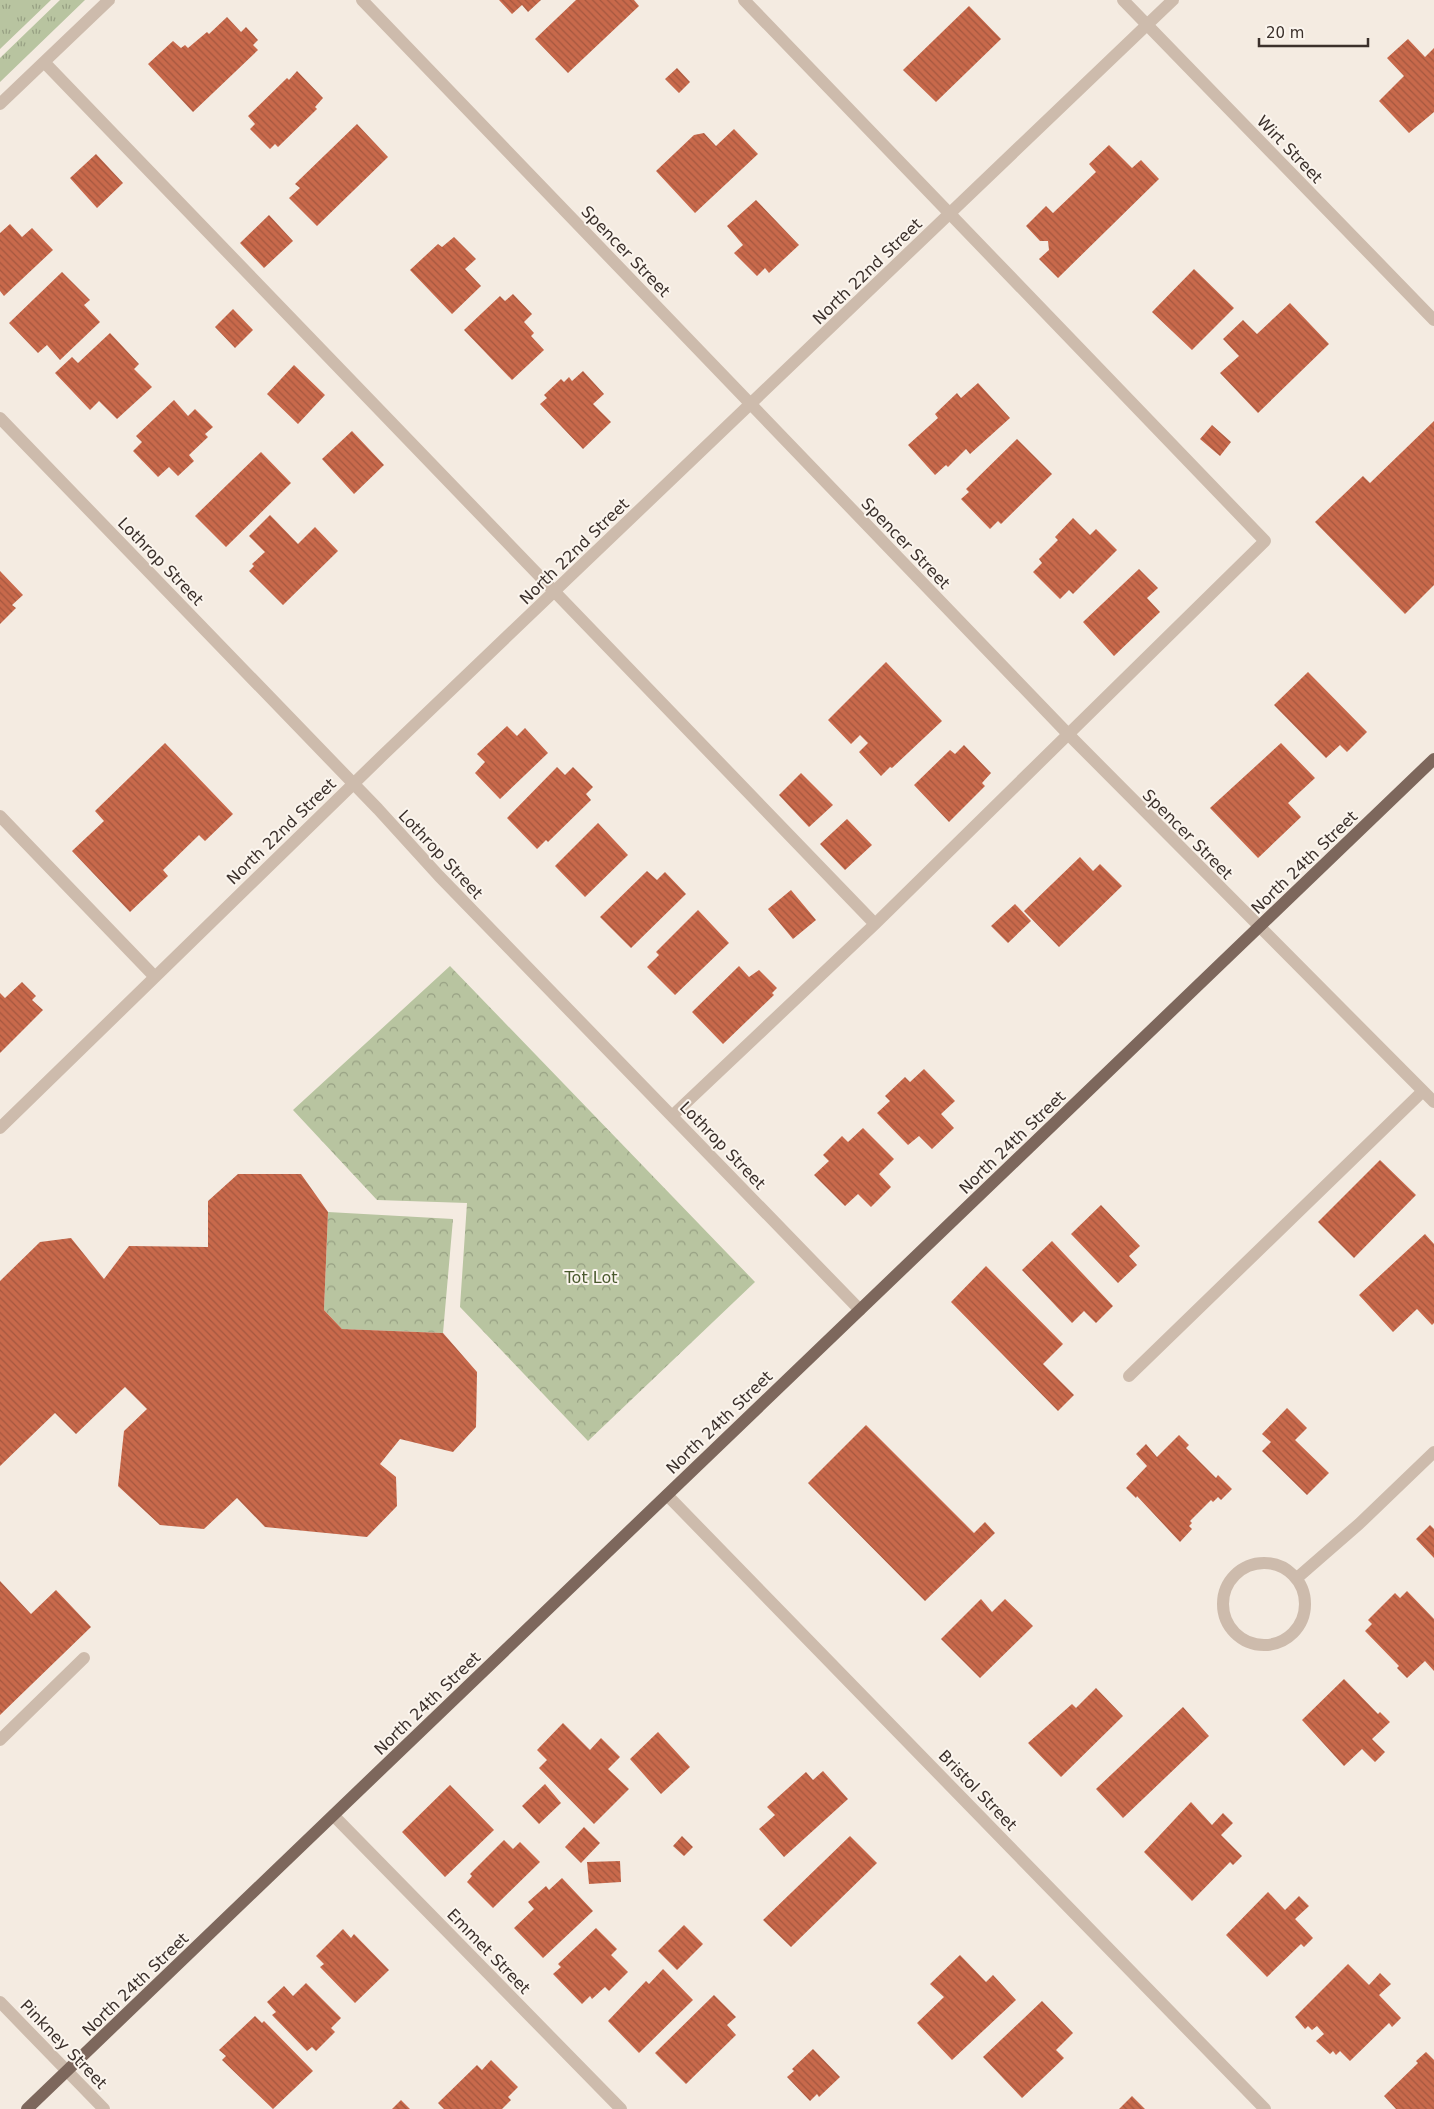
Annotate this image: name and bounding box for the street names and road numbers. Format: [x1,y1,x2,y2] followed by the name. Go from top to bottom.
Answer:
[1253,112,1327,187] street label: Wirt Street
[577,202,674,301] street label: Spencer Street
[809,214,926,328] street label: North 22nd Street
[516,494,633,608] street label: North 22nd Street
[857,494,954,593] street label: Spencer Street
[114,513,207,609] street label: Lothrop Street
[223,774,340,888] street label: North 22nd Street
[1139,785,1237,883] street label: Spencer Street
[395,806,487,903] street label: Lothrop Street
[1247,807,1361,918] street label: North 24th Street
[955,1087,1069,1198] street label: North 24th Street
[676,1097,769,1193] street label: Lothrop Street
[662,1367,776,1478] street label: North 24th Street
[370,1648,484,1759] street label: North 24th Street
[934,1746,1021,1835] street label: Bristol Street
[443,1905,534,1998] street label: Emmet Street
[78,1929,192,2040] street label: North 24th Street
[16,1996,111,2093] street label: Pinkney Street

